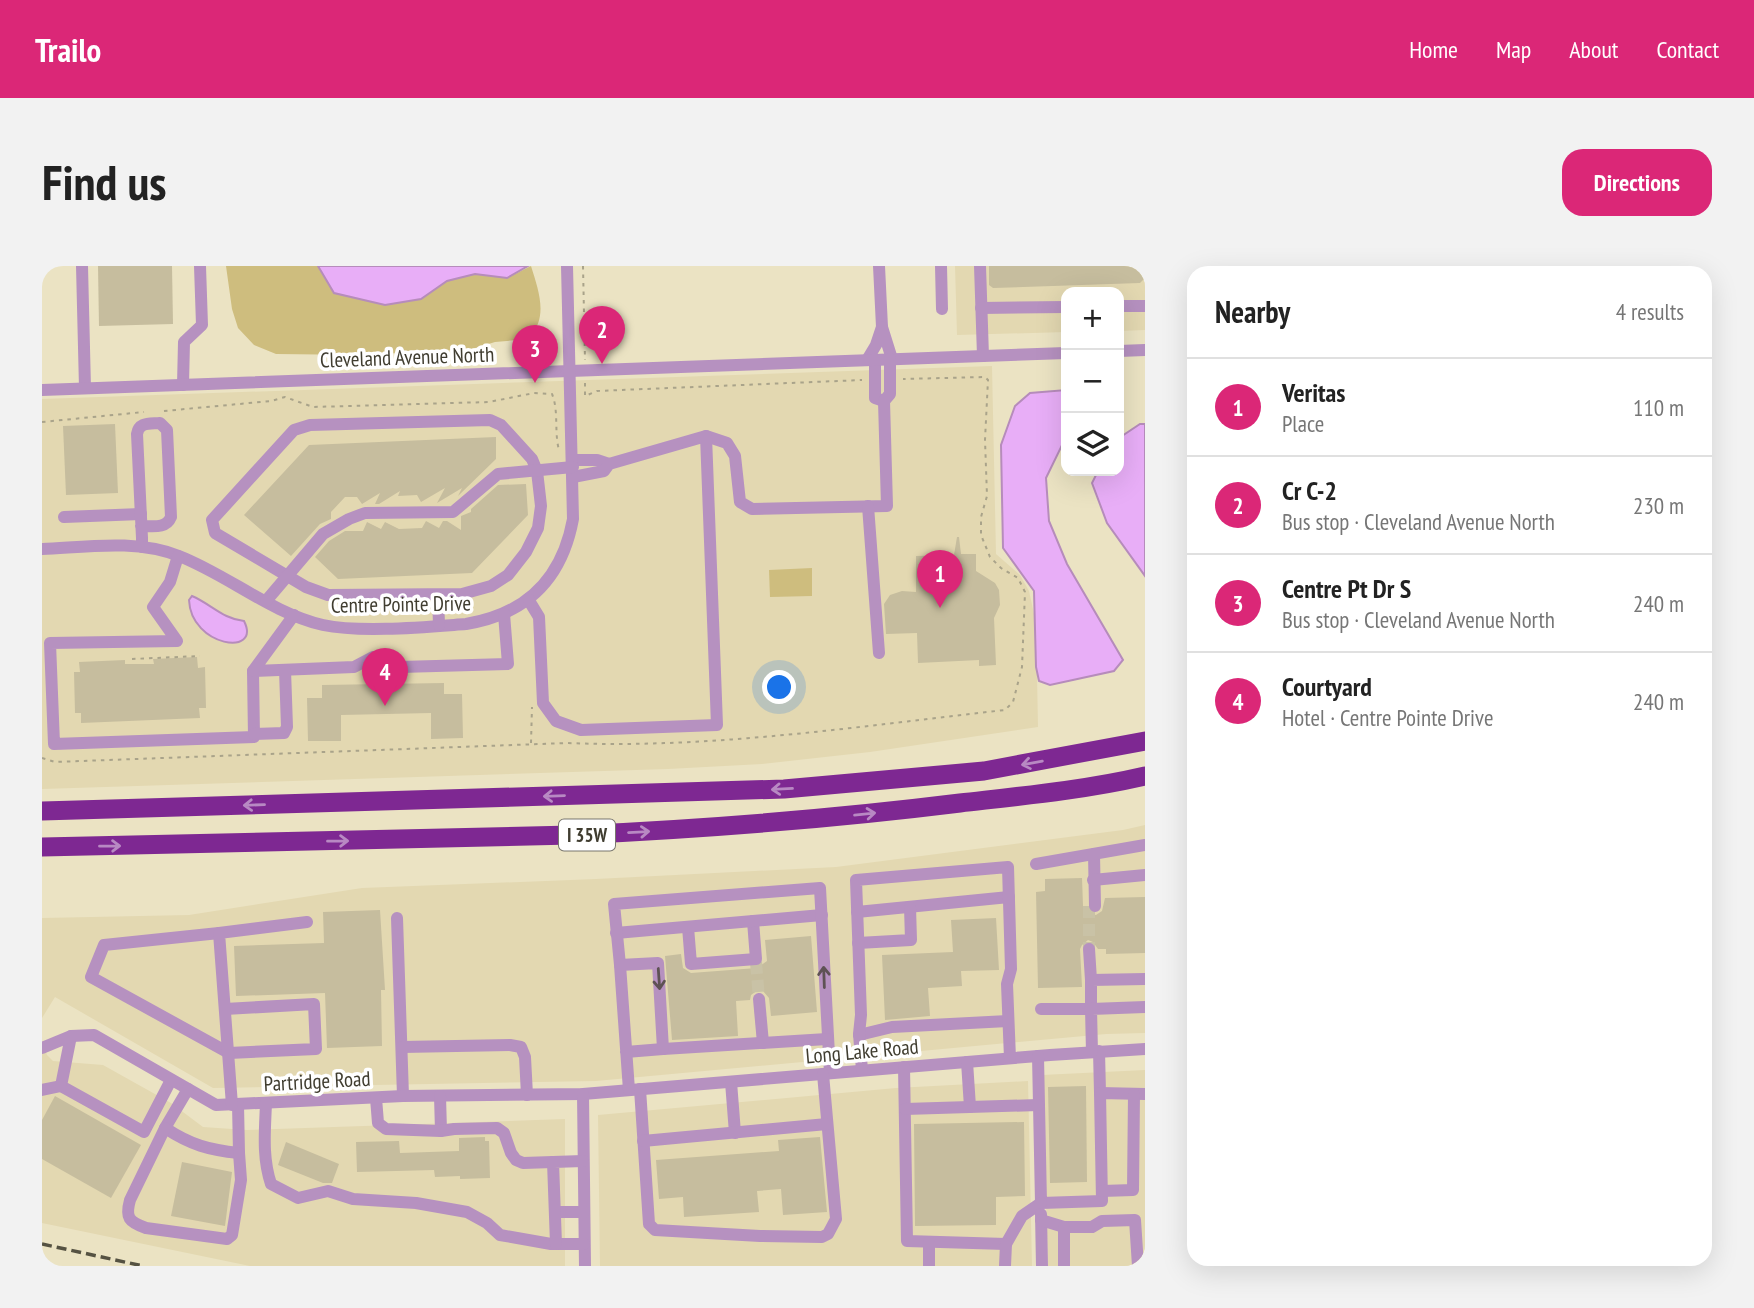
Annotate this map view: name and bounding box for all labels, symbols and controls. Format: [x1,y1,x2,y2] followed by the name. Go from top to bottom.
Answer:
[35,28,101,71] text: Trailo
[1409,34,1458,65] text: Home
[1496,34,1531,65] text: Map
[1569,34,1618,65] text: About
[1656,34,1719,65] text: Contact
[1562,149,1712,216] button: Directions
[42,150,166,214] text: Find us
[1061,287,1124,476] map controls
[1061,287,1124,350] button: +
[1215,292,1290,331] text: Nearby
[1616,297,1684,326] text: 4 results
[579,306,625,364] pin: 2
[512,325,558,383] pin: 3
[319,340,495,374] street label: Cleveland Avenue North
[1061,350,1124,413] button: −
[1282,376,1345,409] text: Veritas
[1233,393,1244,422] text: 1
[1633,393,1684,422] text: 110 m
[1282,409,1324,438] text: Place
[1061,413,1124,476] button: layers
[1282,474,1337,507] text: Cr C-2
[1233,491,1244,520] text: 2
[1633,491,1684,520] text: 230 m
[1282,507,1555,536] text: Bus stop · Cleveland Avenue North
[917,550,963,608] pin: 1
[1282,572,1411,605] text: Centre Pt Dr S
[331,589,471,619] street label: Centre Pointe Drive
[1233,589,1244,618] text: 3
[1633,589,1684,618] text: 240 m
[1282,605,1555,634] text: Bus stop · Cleveland Avenue North
[362,648,408,706] pin: 4
[762,670,796,704] your location
[1282,670,1372,703] text: Courtyard
[1233,687,1244,716] text: 4
[1633,687,1684,716] text: 240 m
[1282,703,1493,732] text: Hotel · Centre Pointe Drive
[1021,757,1044,770] one-way arrow
[771,783,794,796] one-way arrow
[543,789,566,802] one-way arrow
[242,798,265,811] one-way arrow
[853,807,876,820] one-way arrow
[559,820,615,850] road number: I 35W
[627,825,649,838] one-way arrow
[326,834,349,847] one-way arrow
[98,839,121,852] one-way arrow
[818,966,831,989] one-way arrow
[653,968,666,990] one-way arrow
[804,1033,920,1069] street label: Long Lake Road
[263,1065,371,1097] street label: Partridge Road

